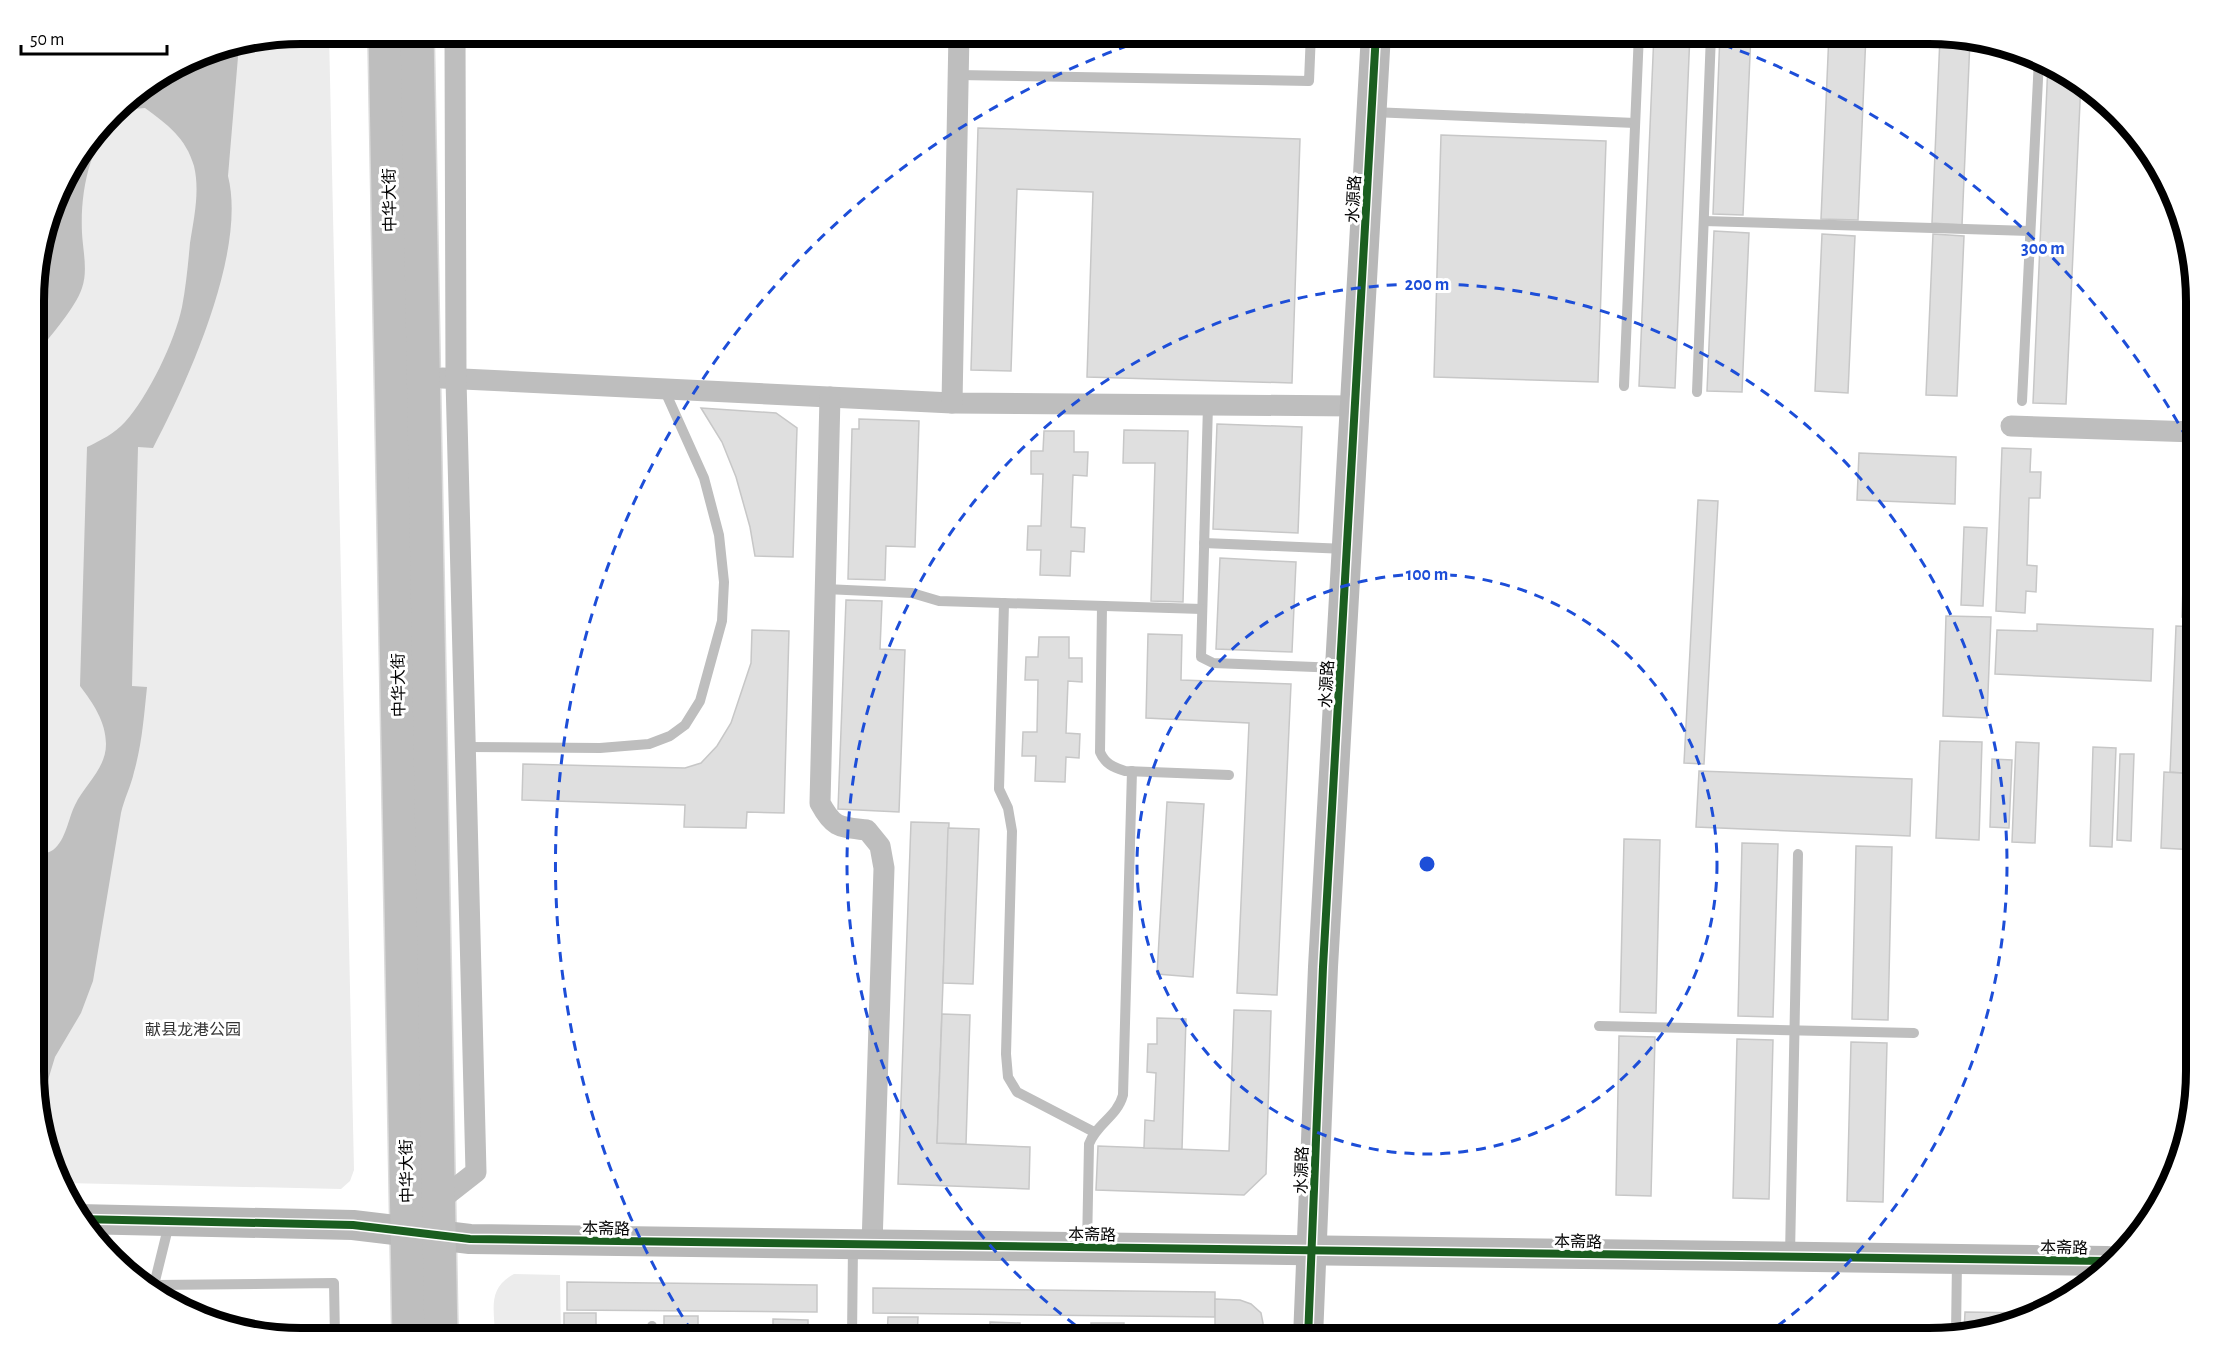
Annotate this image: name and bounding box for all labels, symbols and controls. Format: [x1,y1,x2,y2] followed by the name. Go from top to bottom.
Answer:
[21,18,166,56] scale bar
[30,31,64,49] text: 50 m
[380,168,399,232] street label: 中华大街
[1344,175,1363,223] street label: 水源路
[2021,240,2065,258] text: 300 m
[1405,276,1449,294] text: 200 m
[1406,566,1448,584] text: 100 m
[389,653,408,717] street label: 中华大街
[1317,660,1336,708] street label: 水源路
[1417,854,1437,874] centre of rings
[145,1021,241,1038] park label: 献县龙港公园
[397,1139,416,1203] street label: 中华大街
[1292,1146,1311,1194] street label: 水源路
[582,1220,630,1237] street label: 本斋路
[1068,1226,1116,1243] street label: 本斋路
[1554,1233,1602,1250] street label: 本斋路
[2040,1239,2088,1256] street label: 本斋路

